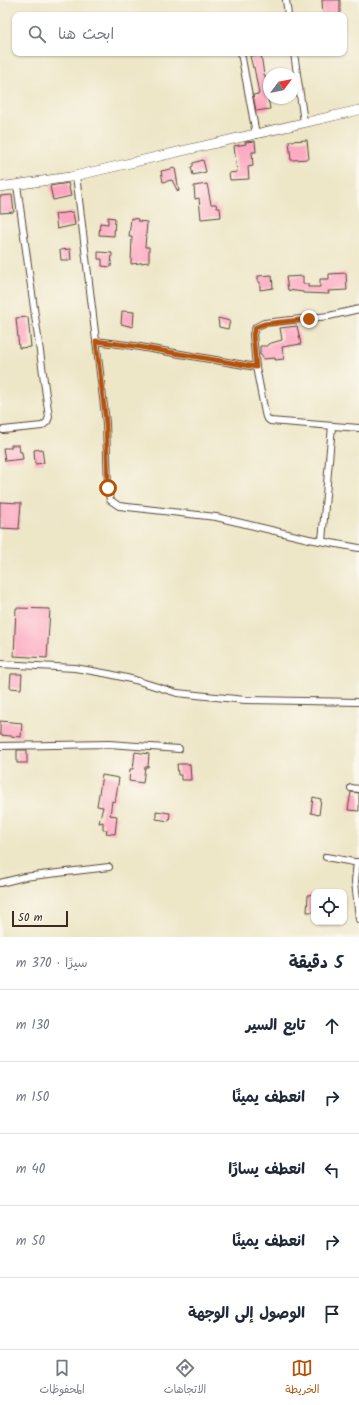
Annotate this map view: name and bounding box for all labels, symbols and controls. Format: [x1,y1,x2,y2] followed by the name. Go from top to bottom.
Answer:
[12,12,347,56] search box
[26,23,48,45] icon: search
[58,23,114,47] text: ابحث هنا
[263,68,299,104] north arrow
[300,310,318,328] route end
[99,479,117,497] route start
[311,889,347,925] map controls
[311,889,347,925] button: locate
[12,909,68,928] scale bar
[18,909,43,927] text: 50 m
[289,950,343,977] text: 5 دقيقة
[16,953,88,974] text: سيرًا · 370 m
[246,1014,305,1038] text: تابع السير
[16,1015,50,1036] text: 130 m
[321,1015,343,1037] icon: ahead
[232,1086,305,1110] text: انعطف يمينًا
[16,1087,49,1108] text: 150 m
[321,1087,343,1109] icon: right
[228,1158,305,1182] text: انعطف يسارًا
[16,1159,45,1180] text: 40 m
[321,1159,343,1181] icon: left
[232,1230,305,1254] text: انعطف يمينًا
[16,1231,45,1252] text: 50 m
[321,1231,343,1253] icon: right
[188,1302,305,1326] text: الوصول إلى الوجهة
[321,1303,343,1325] icon: arrive
[40,1357,85,1399] tab: المحفوظات
[164,1357,206,1399] tab: الاتجاهات
[285,1357,320,1399] tab: الخريطة

